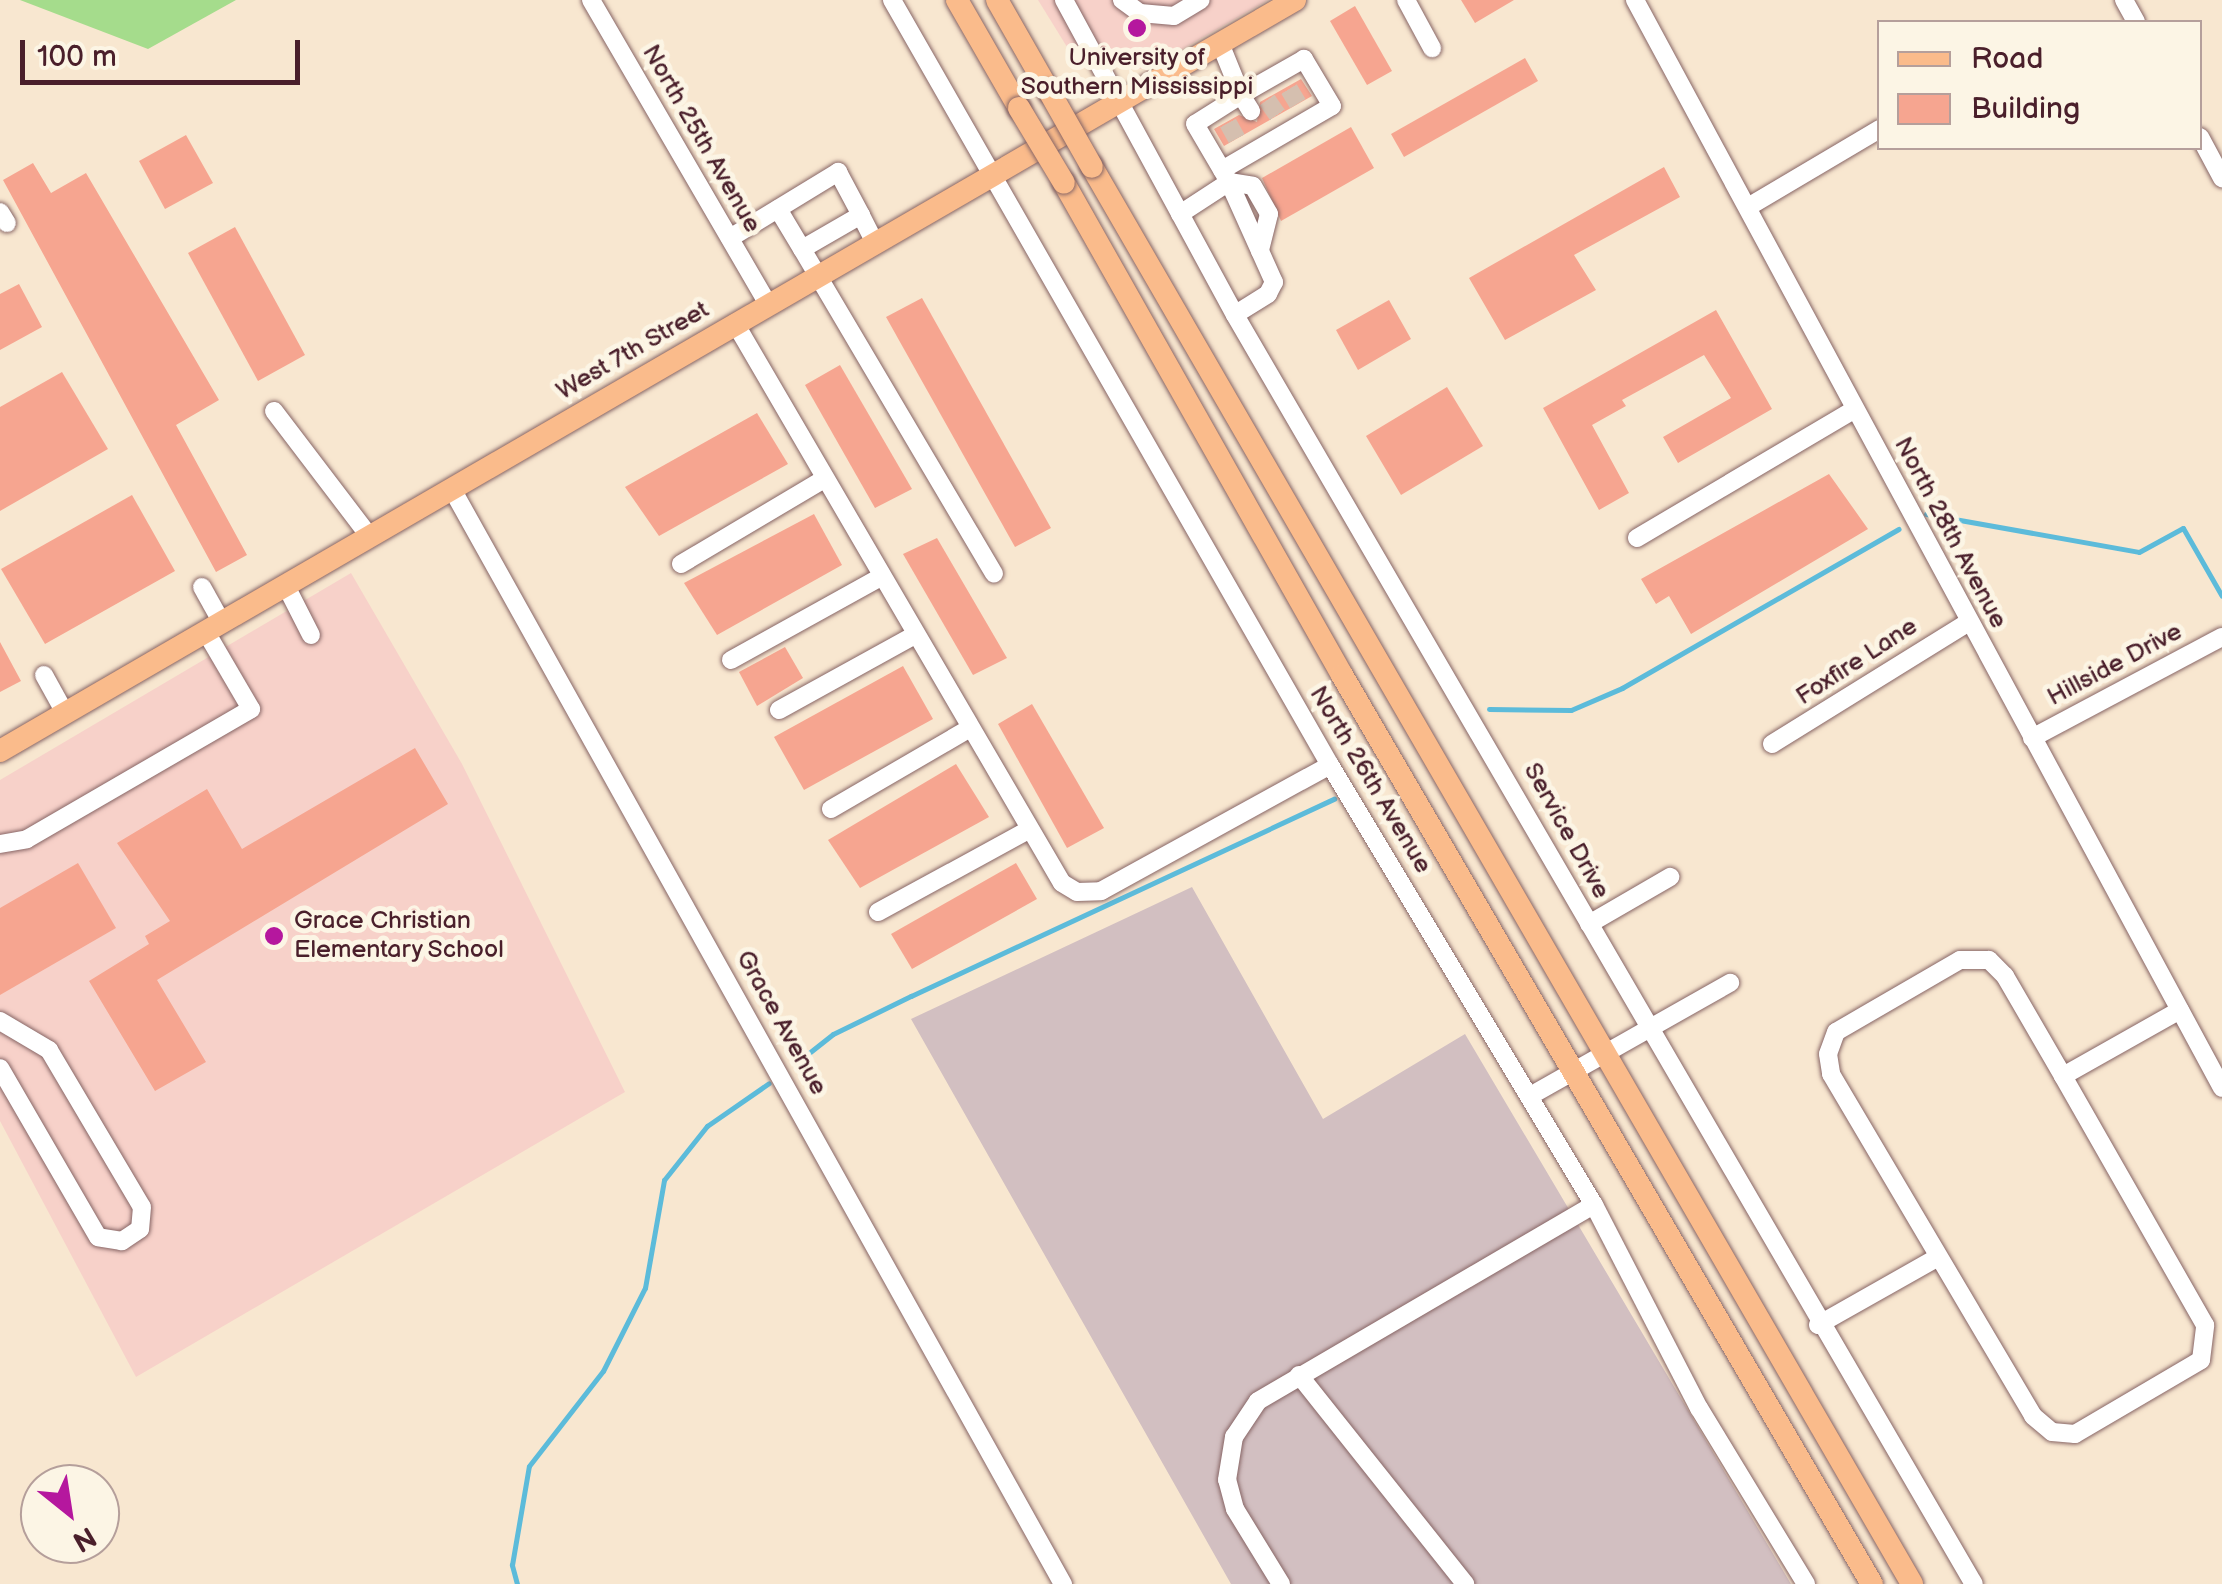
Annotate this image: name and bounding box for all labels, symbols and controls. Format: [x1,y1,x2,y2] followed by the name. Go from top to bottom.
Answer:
[1126,17,1148,39] marker: University of Southern Mississippi
[25,20,305,82] scale bar
[1877,20,2202,150] legend
[37,39,117,75] text: 100 m
[635,40,767,238] street label: North 25th Avenue
[1971,41,2044,77] text: Road
[1021,44,1253,103] place label: University of Southern Mississippi
[1971,91,2080,127] text: Building
[551,295,715,407] street label: West 7th Street
[1887,432,2013,634] street label: North 28th Avenue
[1791,612,1923,712] street label: Foxfire Lane
[2043,617,2187,713] street label: Hillside Drive
[1302,681,1438,879] street label: North 26th Avenue
[1516,758,1616,904] street label: Service Drive
[294,907,506,966] place label: Grace Christian Elementary School
[263,925,285,947] marker: Grace Christian Elementary School
[729,946,833,1100] street label: Grace Avenue
[20,1464,120,1564] north arrow
[67,1519,102,1558] text: N

